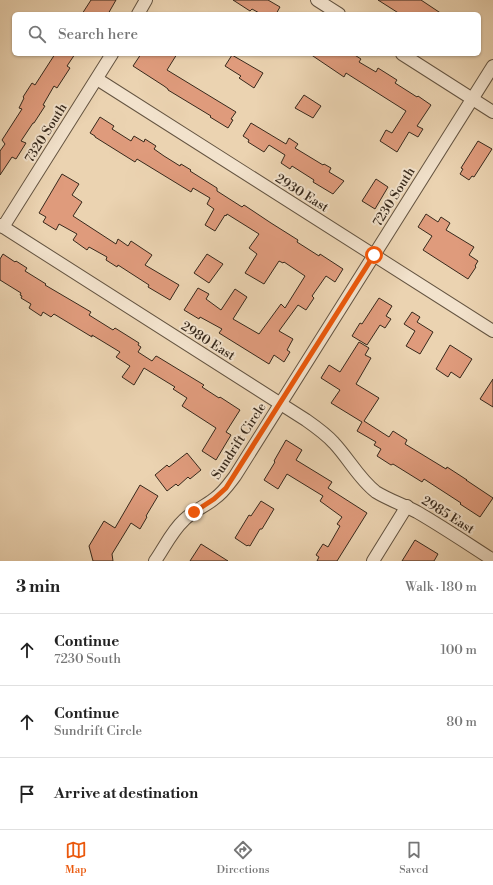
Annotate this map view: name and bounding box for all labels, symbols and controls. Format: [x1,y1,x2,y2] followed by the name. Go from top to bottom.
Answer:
[12,12,481,56] search box
[26,23,48,45] icon: search
[58,25,138,44] text: Search here
[21,100,71,166] street label: 7320 South
[369,164,419,230] street label: 7230 South
[272,170,332,216] street label: 2930 East
[365,246,383,264] route start
[178,318,238,364] street label: 2980 East
[208,399,270,482] street label: Sundrift Circle
[419,493,478,538] street label: 2985 East
[185,503,203,521] route end
[16,576,60,598] text: 3 min
[405,579,477,595] text: Walk · 180 m
[54,632,119,651] text: Continue
[16,639,38,661] icon: ahead
[441,642,477,658] text: 100 m
[54,651,121,667] text: 7230 South
[54,704,119,723] text: Continue
[16,711,38,733] icon: ahead
[446,714,477,730] text: 80 m
[54,723,142,739] text: Sundrift Circle
[16,783,38,805] icon: arrive
[54,784,198,803] text: Arrive at destination
[65,839,87,877] tab: Map
[217,839,270,877] tab: Directions
[399,839,428,877] tab: Saved

